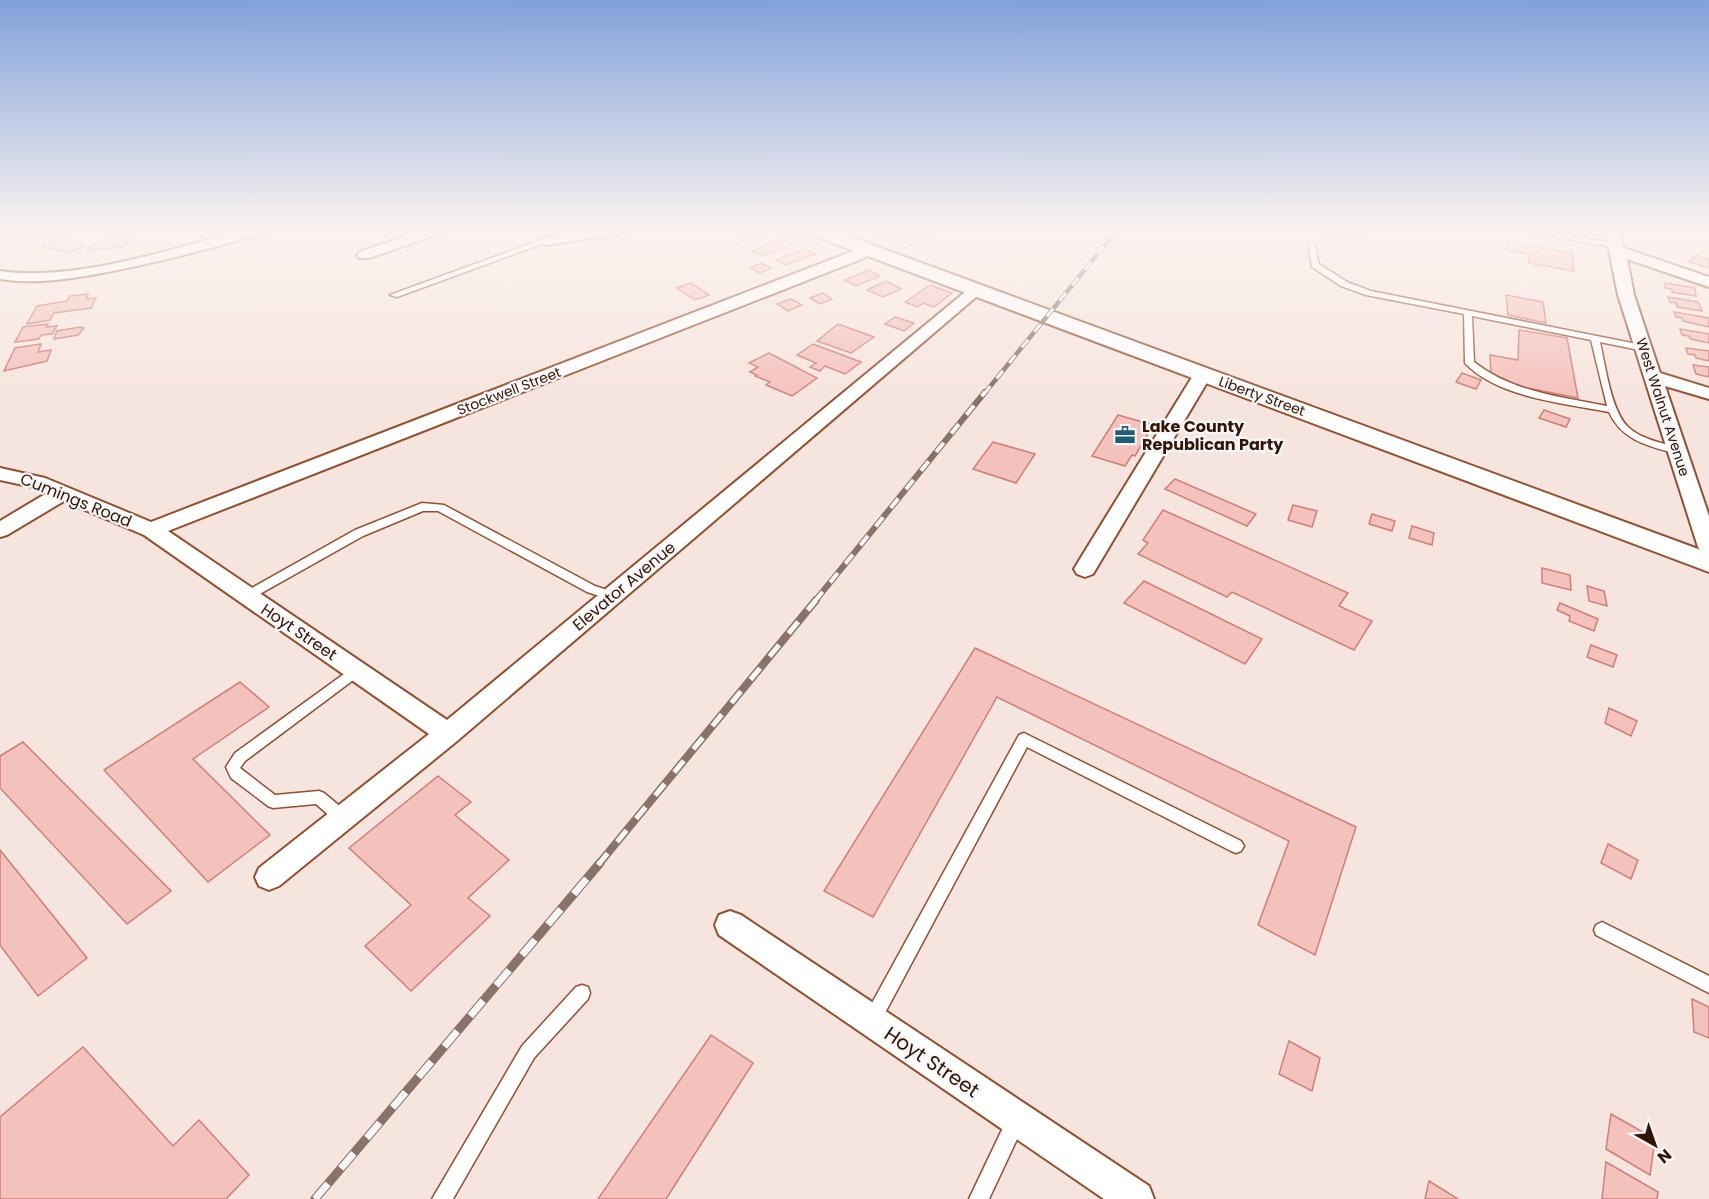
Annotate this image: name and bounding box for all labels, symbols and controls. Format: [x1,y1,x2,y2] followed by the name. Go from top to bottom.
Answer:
[1631,335,1695,479] street label: West Walnut Avenue
[454,362,564,420] street label: Stockwell Street
[1216,371,1308,421] street label: Liberty Street
[1142,415,1284,456] place label: Lake County Republican Party
[1113,423,1137,447] office icon: Lake County Republican Party
[17,467,135,533] street label: Cumings Road
[567,536,681,636] street label: Elevator Avenue
[256,598,342,666] street label: Hoyt Street
[879,1020,985,1104] street label: Hoyt Street
[1625,1115,1685,1175] north arrow
[1652,1143,1676,1169] text: N

